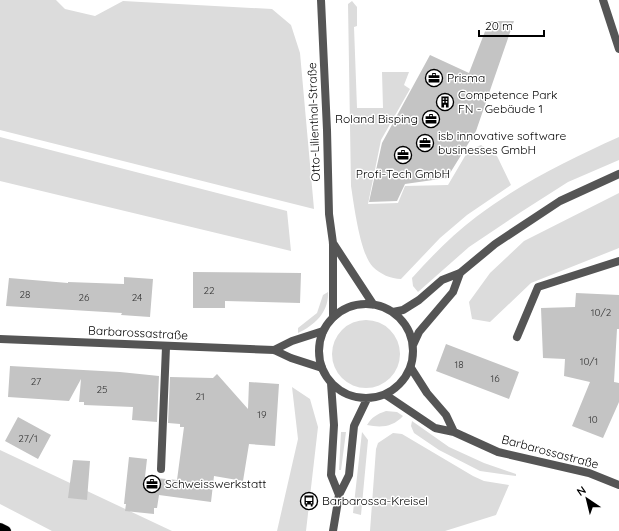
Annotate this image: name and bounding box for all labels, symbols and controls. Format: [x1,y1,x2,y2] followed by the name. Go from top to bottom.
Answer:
[479,12,544,38] scale bar
[485,18,513,33] text: 20 m
[304,62,323,182] street label: Otto-Lilienthal-Straße
[424,68,444,88] office icon: Prisma
[447,70,485,85] place label: Prisma
[458,87,557,116] place label: Competence Park FN - Gebäude 1
[435,92,455,112] building icon: Competence Park FN - Gebäude 1
[421,109,441,129] office icon: Roland Bisping
[335,111,418,126] place label: Roland Bisping
[438,128,566,157] place label: isb innovative software businesses GmbH
[415,133,435,153] office icon: isb innovative software businesses GmbH
[393,145,413,165] office icon: Profi-Tech GmbH
[356,166,450,181] place label: Profi-Tech GmbH
[203,284,215,297] house number: 22
[20,288,30,301] house number: 28
[79,291,90,304] house number: 26
[132,291,142,304] house number: 24
[591,306,612,319] house number: 10/2
[88,322,189,343] street label: Barbarossastraße
[580,355,598,368] house number: 10/1
[454,358,464,371] house number: 18
[490,372,500,385] house number: 16
[31,375,41,388] house number: 27
[97,383,108,396] house number: 25
[195,390,205,403] house number: 21
[257,408,267,421] house number: 19
[588,413,598,426] house number: 10
[500,431,601,472] street label: Barbarossastraße
[18,432,38,445] house number: 27/1
[142,474,162,494] office icon: Schweisswerkstatt
[165,476,266,491] place label: Schweisswerkstatt
[567,479,607,519] north arrow
[574,483,589,499] text: N
[299,491,319,511] bus stop icon: Barbarossa-Kreisel
[322,493,428,508] place label: Barbarossa-Kreisel

